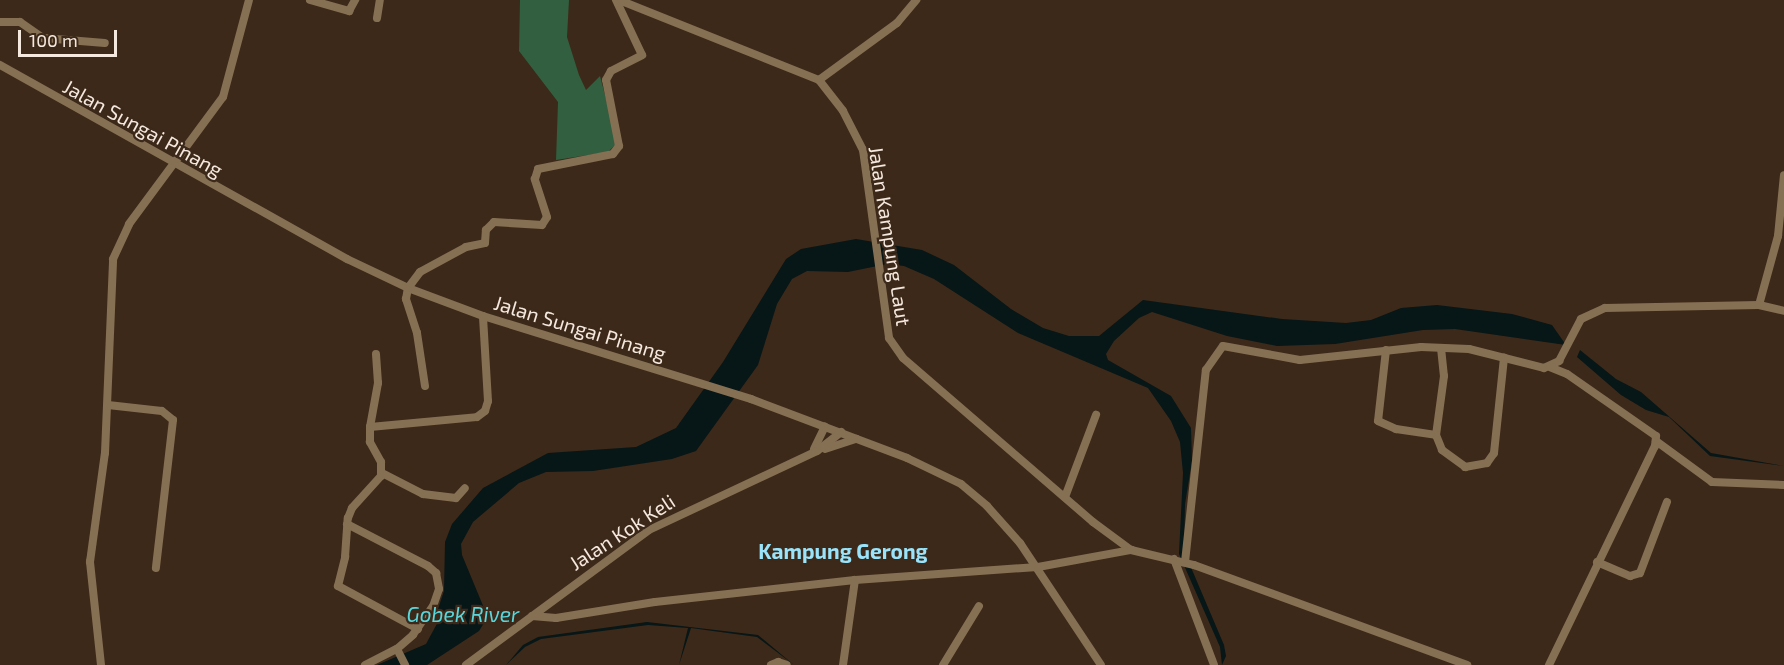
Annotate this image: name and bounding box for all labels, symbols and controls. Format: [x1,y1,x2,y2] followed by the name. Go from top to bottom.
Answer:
[21,18,120,56] scale bar
[29,29,78,51] text: 100 m
[59,74,227,182] street label: Jalan Sungai Pinang
[864,144,916,328] street label: Jalan Kampung Laut
[491,290,669,366] street label: Jalan Sungai Pinang
[564,489,680,575] street label: Jalan Kok Keli
[758,538,928,564] district label: Kampung Gerong
[407,601,519,627] water label: Gobek River

